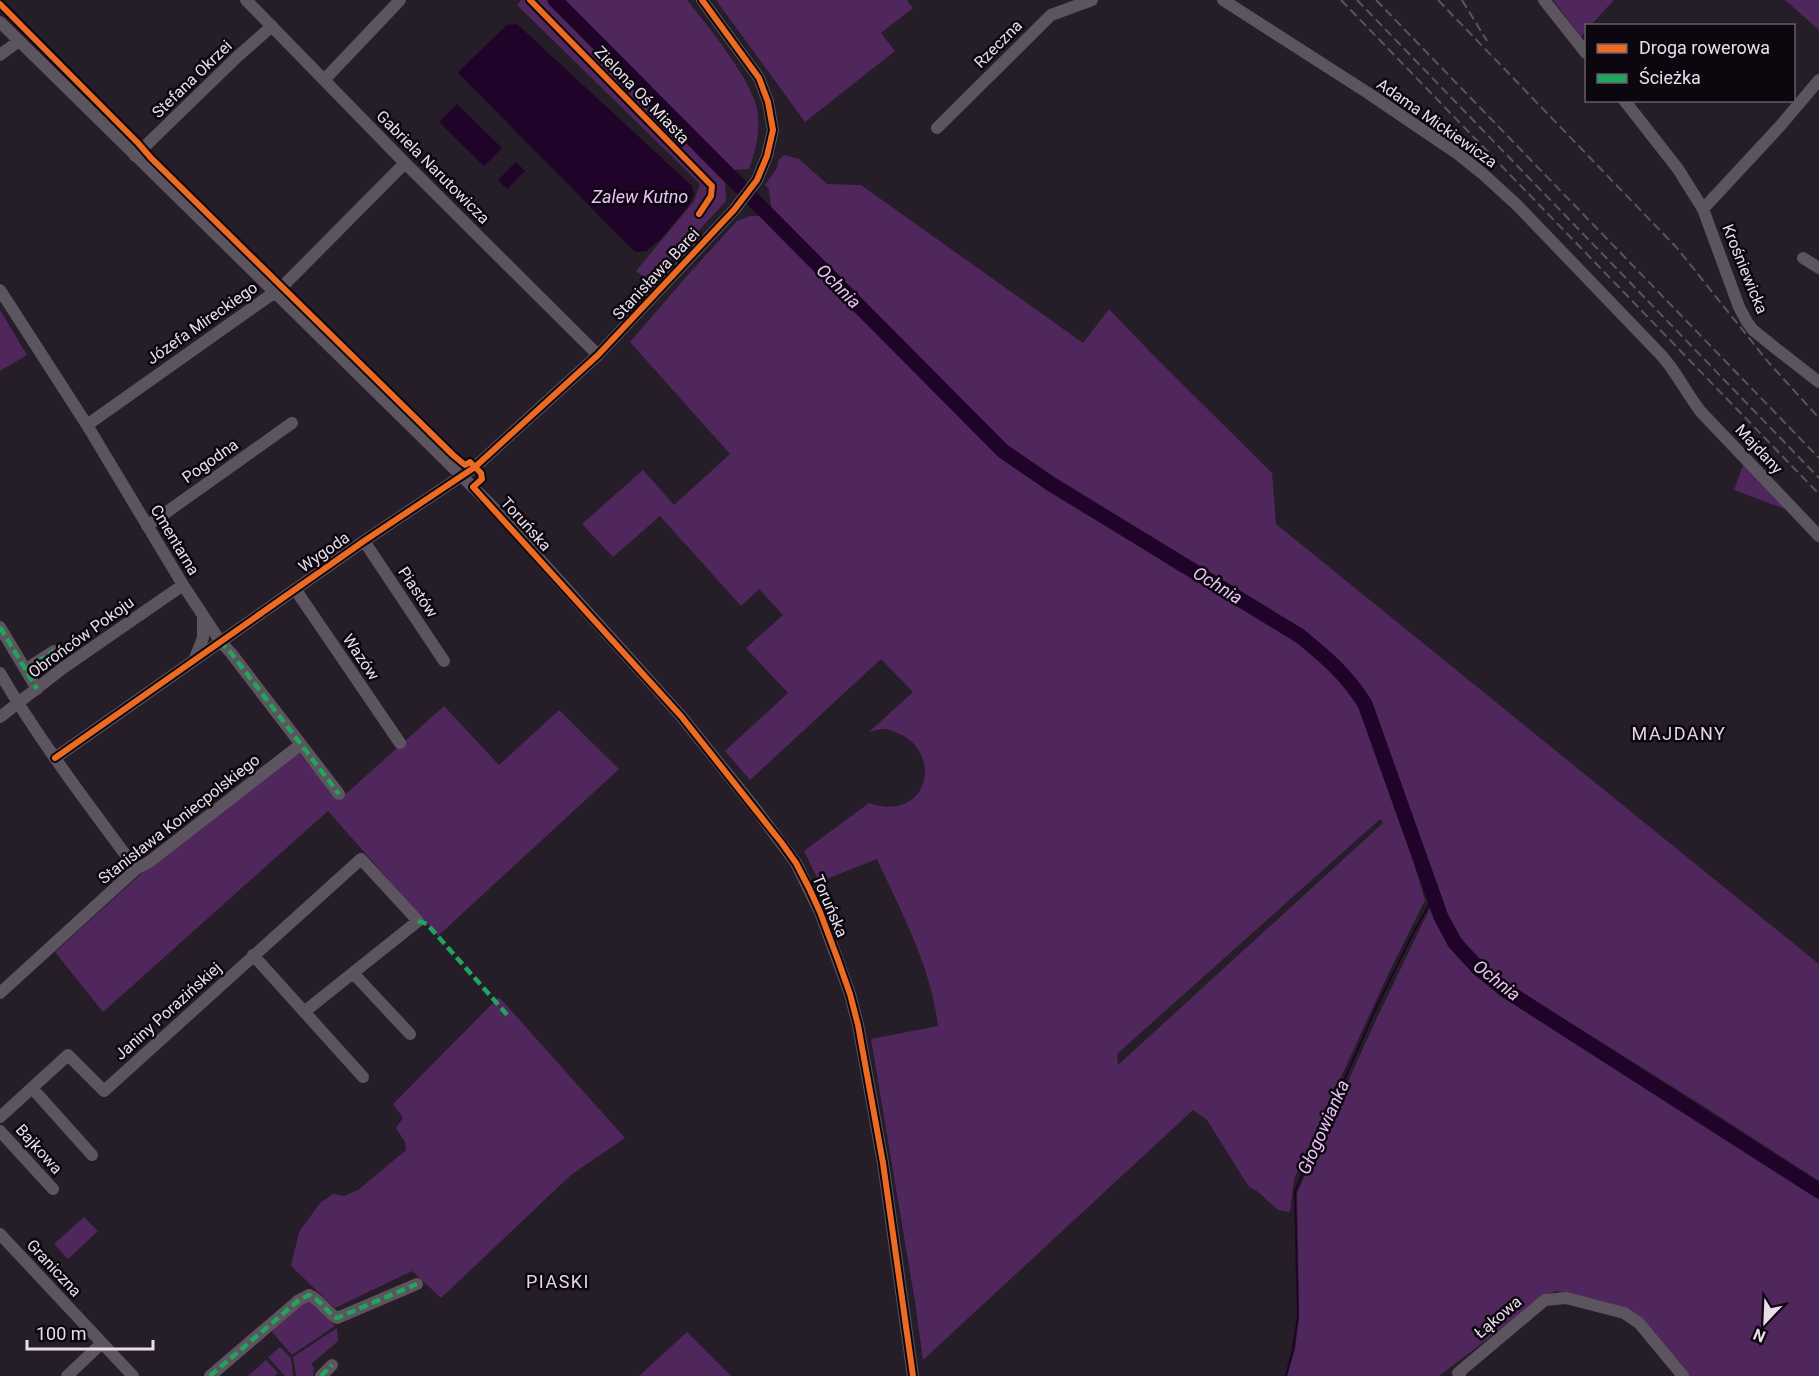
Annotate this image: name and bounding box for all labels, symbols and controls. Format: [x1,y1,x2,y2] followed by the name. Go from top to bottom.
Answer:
[970,16,1026,72] street label: Rzeczna
[1585,24,1795,102] legend
[148,36,236,122] street label: Stefana Okrzei
[1639,37,1770,58] text: Droga rowerowa
[591,42,693,148] street label: Zielona Oś Miasta
[1639,67,1701,88] text: Ścieżka
[1373,74,1501,172] street label: Adama Mickiewicza
[372,106,494,228] street label: Gabriela Narutowicza
[591,186,688,207] water label: Zalew Kutno
[1718,221,1772,317] street label: Krośniewicka
[609,224,703,324] street label: Stanisława Barei
[812,259,866,313] water label: Ochnia
[143,278,261,368] street label: Józefa Mireckiego
[1731,420,1787,478] street label: Majdany
[178,435,242,487] street label: Pogodna
[497,493,555,555] street label: Toruńska
[147,501,203,579] street label: Cmentarna
[295,528,353,576] street label: Wygoda
[1189,562,1247,608] water label: Ochnia
[394,563,442,621] street label: Piastów
[25,592,137,682] street label: Obrońców Pokoju
[339,630,383,684] street label: Wazów
[1632,723,1726,744] district label: MAJDANY
[95,750,263,888] street label: Stanisława Koniecpolskiego
[808,872,852,940] street label: Toruńska
[1469,955,1525,1005] water label: Ochnia
[111,958,225,1064] street label: Janiny Porazińskiej
[1293,1077,1353,1177] water label: Głogowianka
[12,1120,66,1178] street label: Bajkowa
[23,1235,85,1301] street label: Graniczna
[526,1271,590,1292] district label: PIASKI
[1471,1292,1525,1342] street label: Łąkowa
[1735,1292,1795,1352] north arrow
[27,1313,153,1351] scale bar
[36,1323,87,1344] text: 100 m
[1750,1324,1768,1346] text: N

